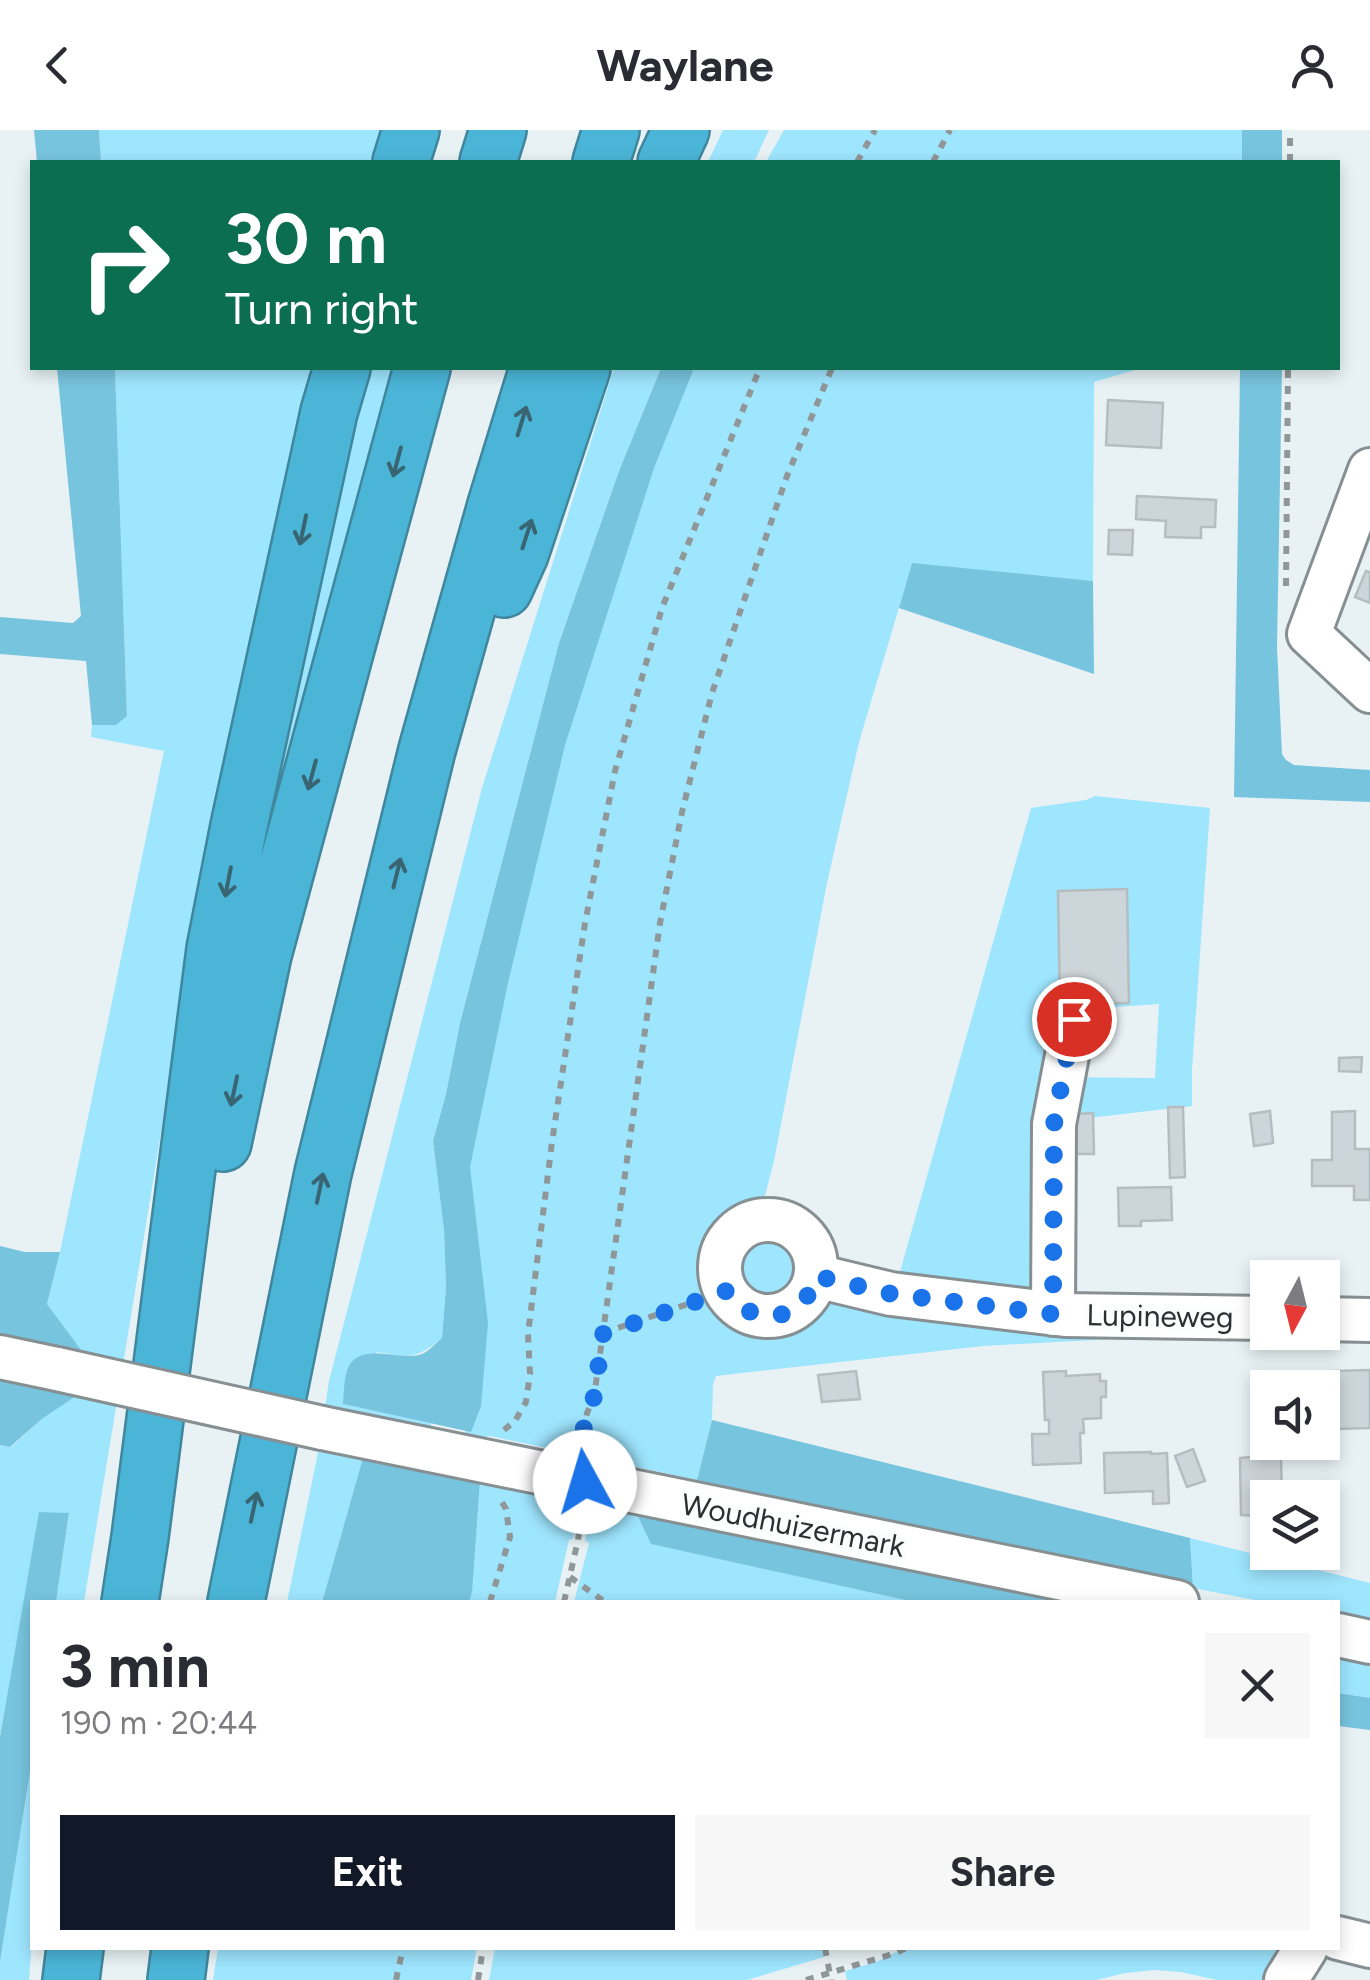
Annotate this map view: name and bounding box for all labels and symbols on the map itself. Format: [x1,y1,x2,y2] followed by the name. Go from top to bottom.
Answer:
[514,405,532,437] one-way arrow
[387,445,405,477] one-way arrow
[293,514,312,546] one-way arrow
[519,519,537,551] one-way arrow
[301,759,320,790] one-way arrow
[389,858,407,890] one-way arrow
[218,866,237,898] one-way arrow
[1032,977,1117,1062] pin
[224,1074,243,1106] one-way arrow
[311,1173,330,1205] one-way arrow
[1250,1260,1340,1350] north arrow
[1086,1296,1234,1336] street label: Lupineweg
[533,1430,637,1534] position arrow
[678,1485,908,1565] street label: Woudhuizermark
[245,1492,264,1524] one-way arrow

